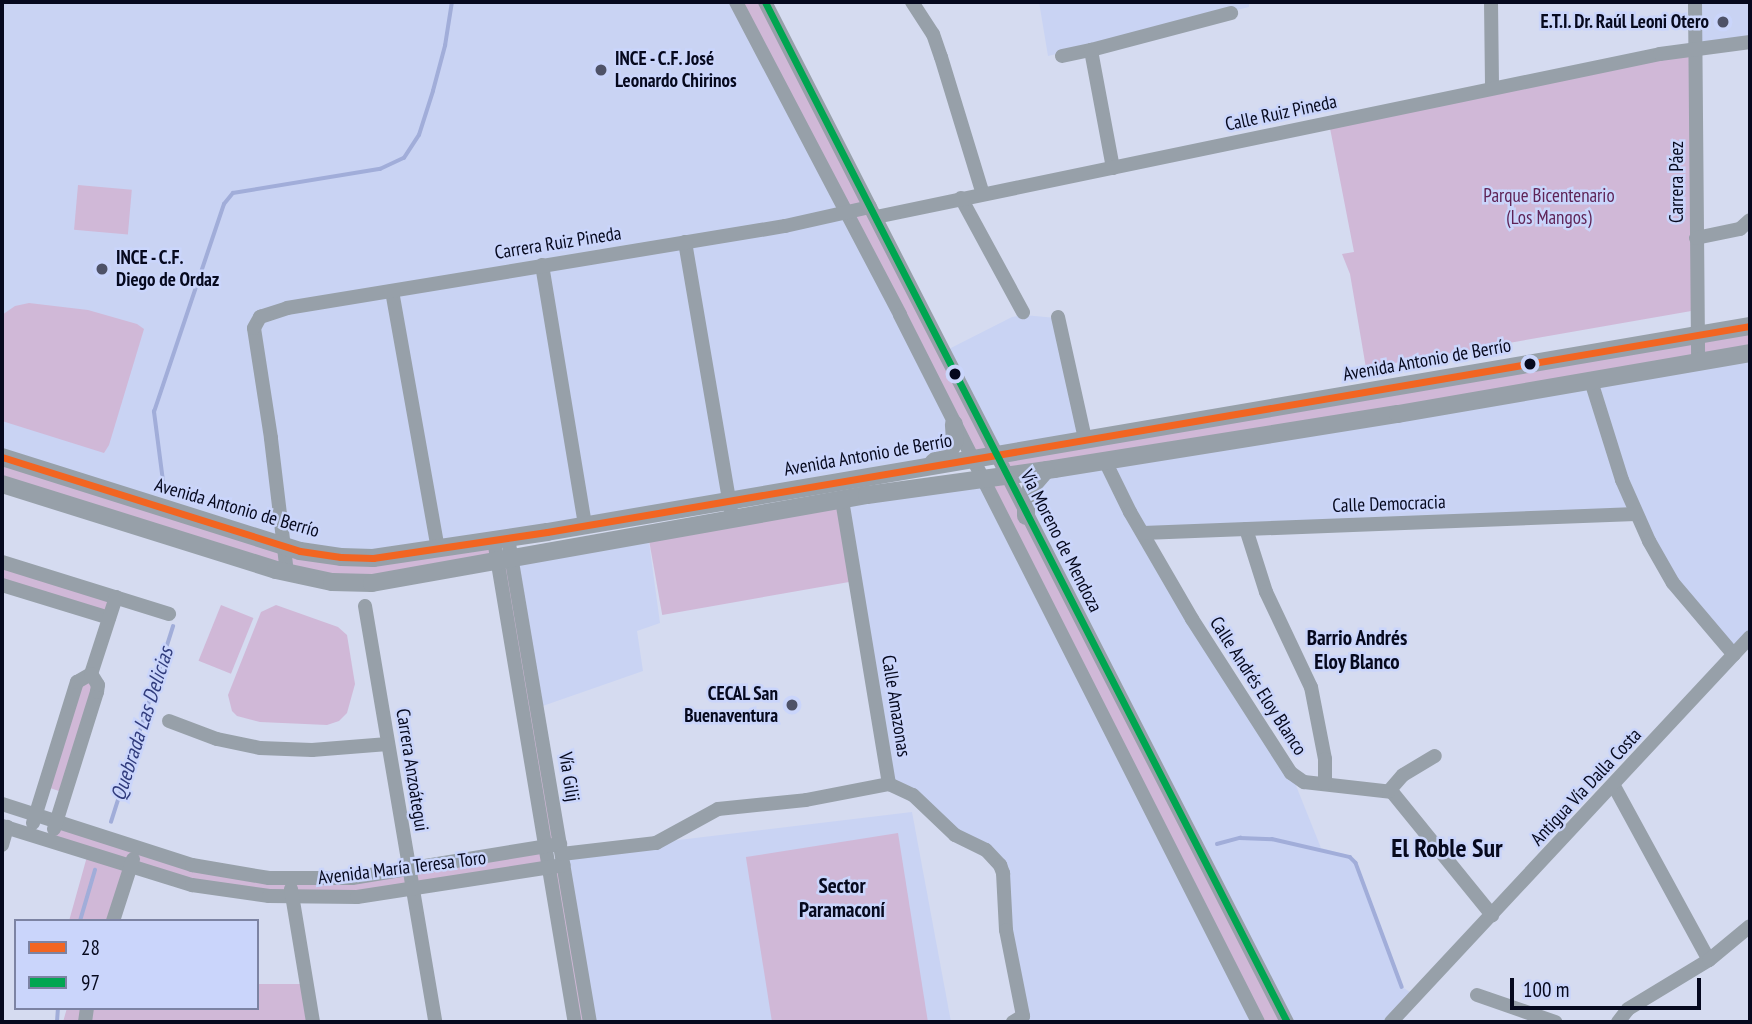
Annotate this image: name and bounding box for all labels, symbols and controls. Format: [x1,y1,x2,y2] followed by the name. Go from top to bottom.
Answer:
[1538,11,1709,33] place label: E.T.I. Dr. Raúl Leoni Otero
[1715,14,1731,30] marker: E.T.I. Dr. Raúl Leoni Otero
[615,48,737,92] place label: INCE - C.F. José Leonardo Chirinos
[593,62,609,78] marker: INCE - C.F. José Leonardo Chirinos
[1223,90,1339,136] street label: Calle Ruiz Pineda
[1666,141,1688,223] street label: Carrera Páez
[1483,185,1615,229] park label: Parque Bicentenario (Los Mangos)
[493,222,623,264] street label: Carrera Ruiz Pineda
[116,247,219,291] place label: INCE - C.F. Diego de Ordaz
[94,261,110,277] marker: INCE - C.F. Diego de Ordaz
[1341,334,1513,386] street label: Avenida Antonio de Berrío
[1523,357,1537,371] unlabelled marker
[948,367,962,381] unlabelled marker
[782,429,954,481] street label: Avenida Antonio de Berrío
[1015,466,1107,616] street label: Vía Moreno de Mendoza
[152,473,322,543] street label: Avenida Antonio de Berrío
[1332,491,1446,517] street label: Calle Democracia
[1204,612,1312,760] street label: Calle Andrés Eloy Blanco
[1306,625,1408,675] district label: Barrio Andrés Eloy Blanco
[105,644,179,804] water label: Quebrada Las Delicias
[877,653,915,759] street label: Calle Amazonas
[684,683,778,727] place label: CECAL San Buenaventura
[784,697,800,713] marker: CECAL San Buenaventura
[391,707,433,833] street label: Carrera Anzoátegui
[1526,724,1646,850] street label: Antigua Vía Dalla Costa
[554,751,584,803] street label: Vía Gilij
[1391,832,1503,864] district label: El Roble Sur
[316,846,488,890] street label: Avenida María Teresa Toro
[799,873,885,923] district label: Sector Paramaconí
[14,919,259,1010] legend
[81,934,100,961] text: 28
[1514,964,1705,1008] scale bar
[81,969,100,996] text: 97
[1523,976,1569,1003] text: 100 m

